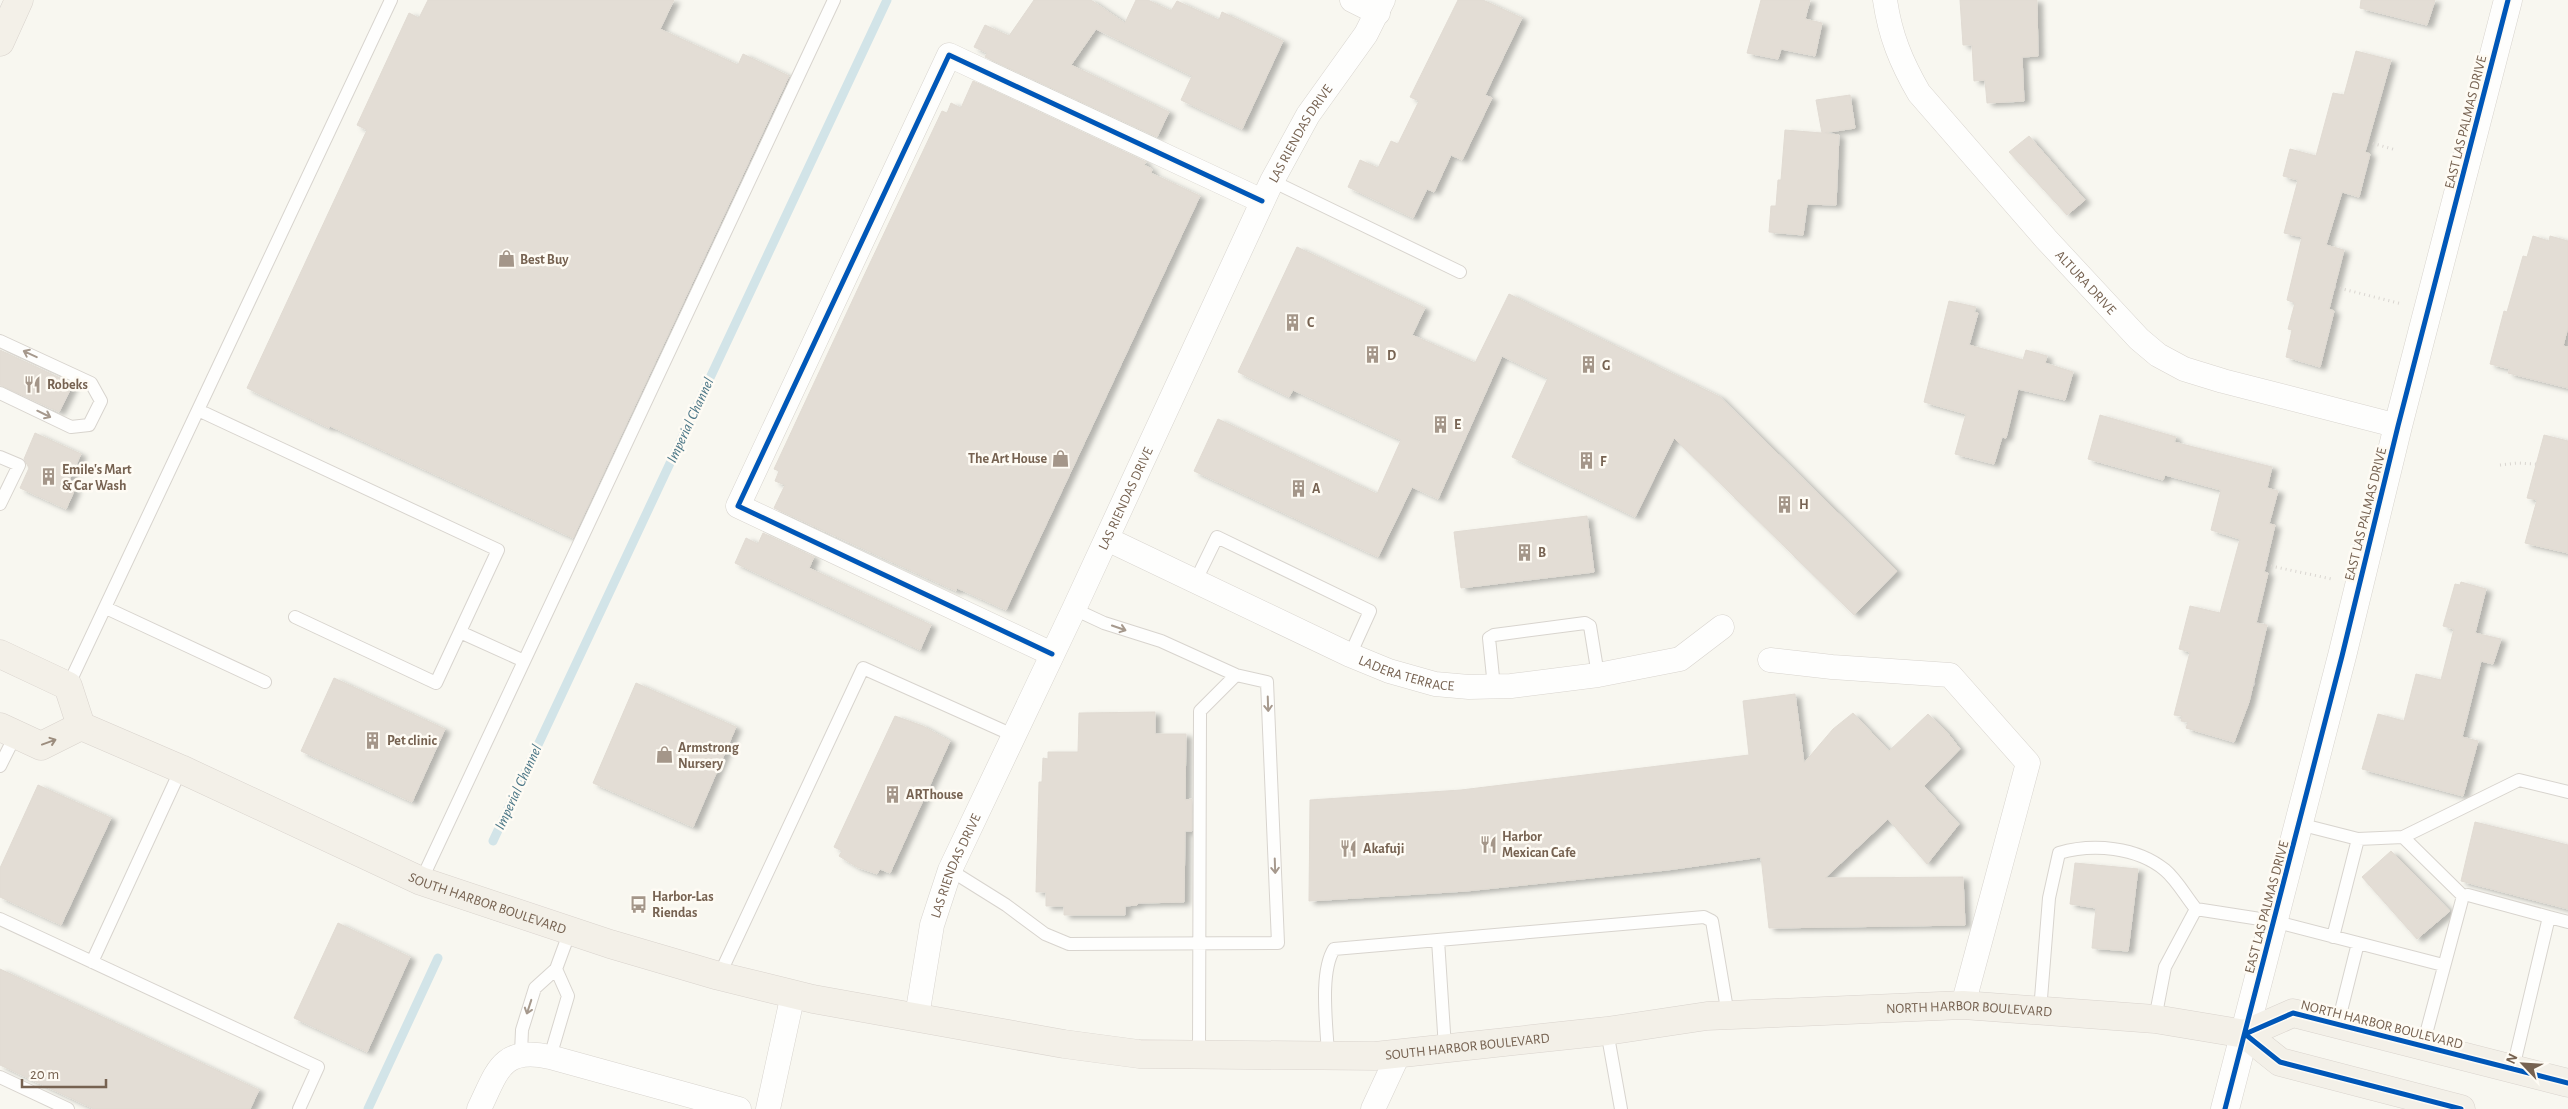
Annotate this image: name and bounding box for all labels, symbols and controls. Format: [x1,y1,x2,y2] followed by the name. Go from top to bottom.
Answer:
[2443,54,2489,190] street label: EAST LAS PALMAS DRIVE
[1267,82,1336,185] street label: LAS RIENDAS DRIVE
[2052,248,2119,318] street label: ALTURA DRIVE
[496,249,516,269] shop icon: Best Buy
[520,253,569,267] place label: Best Buy
[1283,312,1303,332] building icon: C
[1307,316,1315,330] place label: C
[1363,345,1383,365] building icon: D
[22,349,37,359] one-way arrow
[1387,349,1396,363] place label: D
[1578,355,1598,375] building icon: G
[1602,359,1610,373] place label: G
[23,374,43,394] restaurant icon: Robeks
[664,375,717,465] water label: Imperial Channel
[47,378,88,392] place label: Robeks
[36,410,51,419] one-way arrow
[1430,414,1450,434] building icon: E
[1454,418,1461,432] place label: E
[1096,445,1156,552] street label: LAS RIENDAS DRIVE
[2343,446,2389,582] street label: EAST LAS PALMAS DRIVE
[1051,448,1071,468] shop icon: The Art House
[1576,451,1596,471] building icon: F
[968,452,1047,466] place label: The Art House
[1600,455,1607,469] place label: F
[62,463,132,493] place label: Emile's Mart & Car Wash
[38,467,58,487] building icon: Emile's Mart & Car Wash
[1288,478,1308,498] building icon: A
[1312,482,1321,496] place label: A
[1775,494,1795,514] building icon: H
[1799,498,1809,512] place label: H
[1514,542,1534,562] building icon: B
[1538,546,1546,560] place label: B
[1111,624,1127,633] one-way arrow
[1356,653,1455,694] street label: LADERA TERRACE
[1264,695,1273,711] one-way arrow
[363,730,383,750] building icon: Pet clinic
[387,734,437,748] place label: Pet clinic
[41,737,56,746] one-way arrow
[678,741,740,771] place label: Armstrong Nursery
[492,742,545,832] water label: Imperial Channel
[654,745,674,765] shop icon: Armstrong Nursery
[882,784,902,804] building icon: ARThouse
[906,788,963,802] place label: ARThouse
[929,811,984,920] street label: LAS RIENDAS DRIVE
[1502,830,1576,860] place label: Harbor Mexican Cafe
[1478,834,1498,854] restaurant icon: Harbor Mexican Cafe
[1339,838,1359,858] restaurant icon: Akafuji
[2243,839,2291,975] street label: EAST LAS PALMAS DRIVE
[1363,842,1404,856] place label: Akafuji
[1270,858,1279,874] one-way arrow
[406,870,568,937] street label: SOUTH HARBOR BOULEVARD
[652,890,714,920] place label: Harbor-Las Riendas
[628,894,648,914] bus stop icon: Harbor-Las Riendas
[524,998,534,1014] one-way arrow
[2299,998,2464,1052] street label: NORTH HARBOR BOULEVARD
[1886,999,2053,1019] street label: NORTH HARBOR BOULEVARD
[1384,1031,1550,1063] street label: SOUTH HARBOR BOULEVARD
[2498,1039,2548,1089] north arrow
[2504,1052,2521,1066] text: N
[22,1056,106,1088] scale bar
[30,1067,59,1082] text: 20 m

